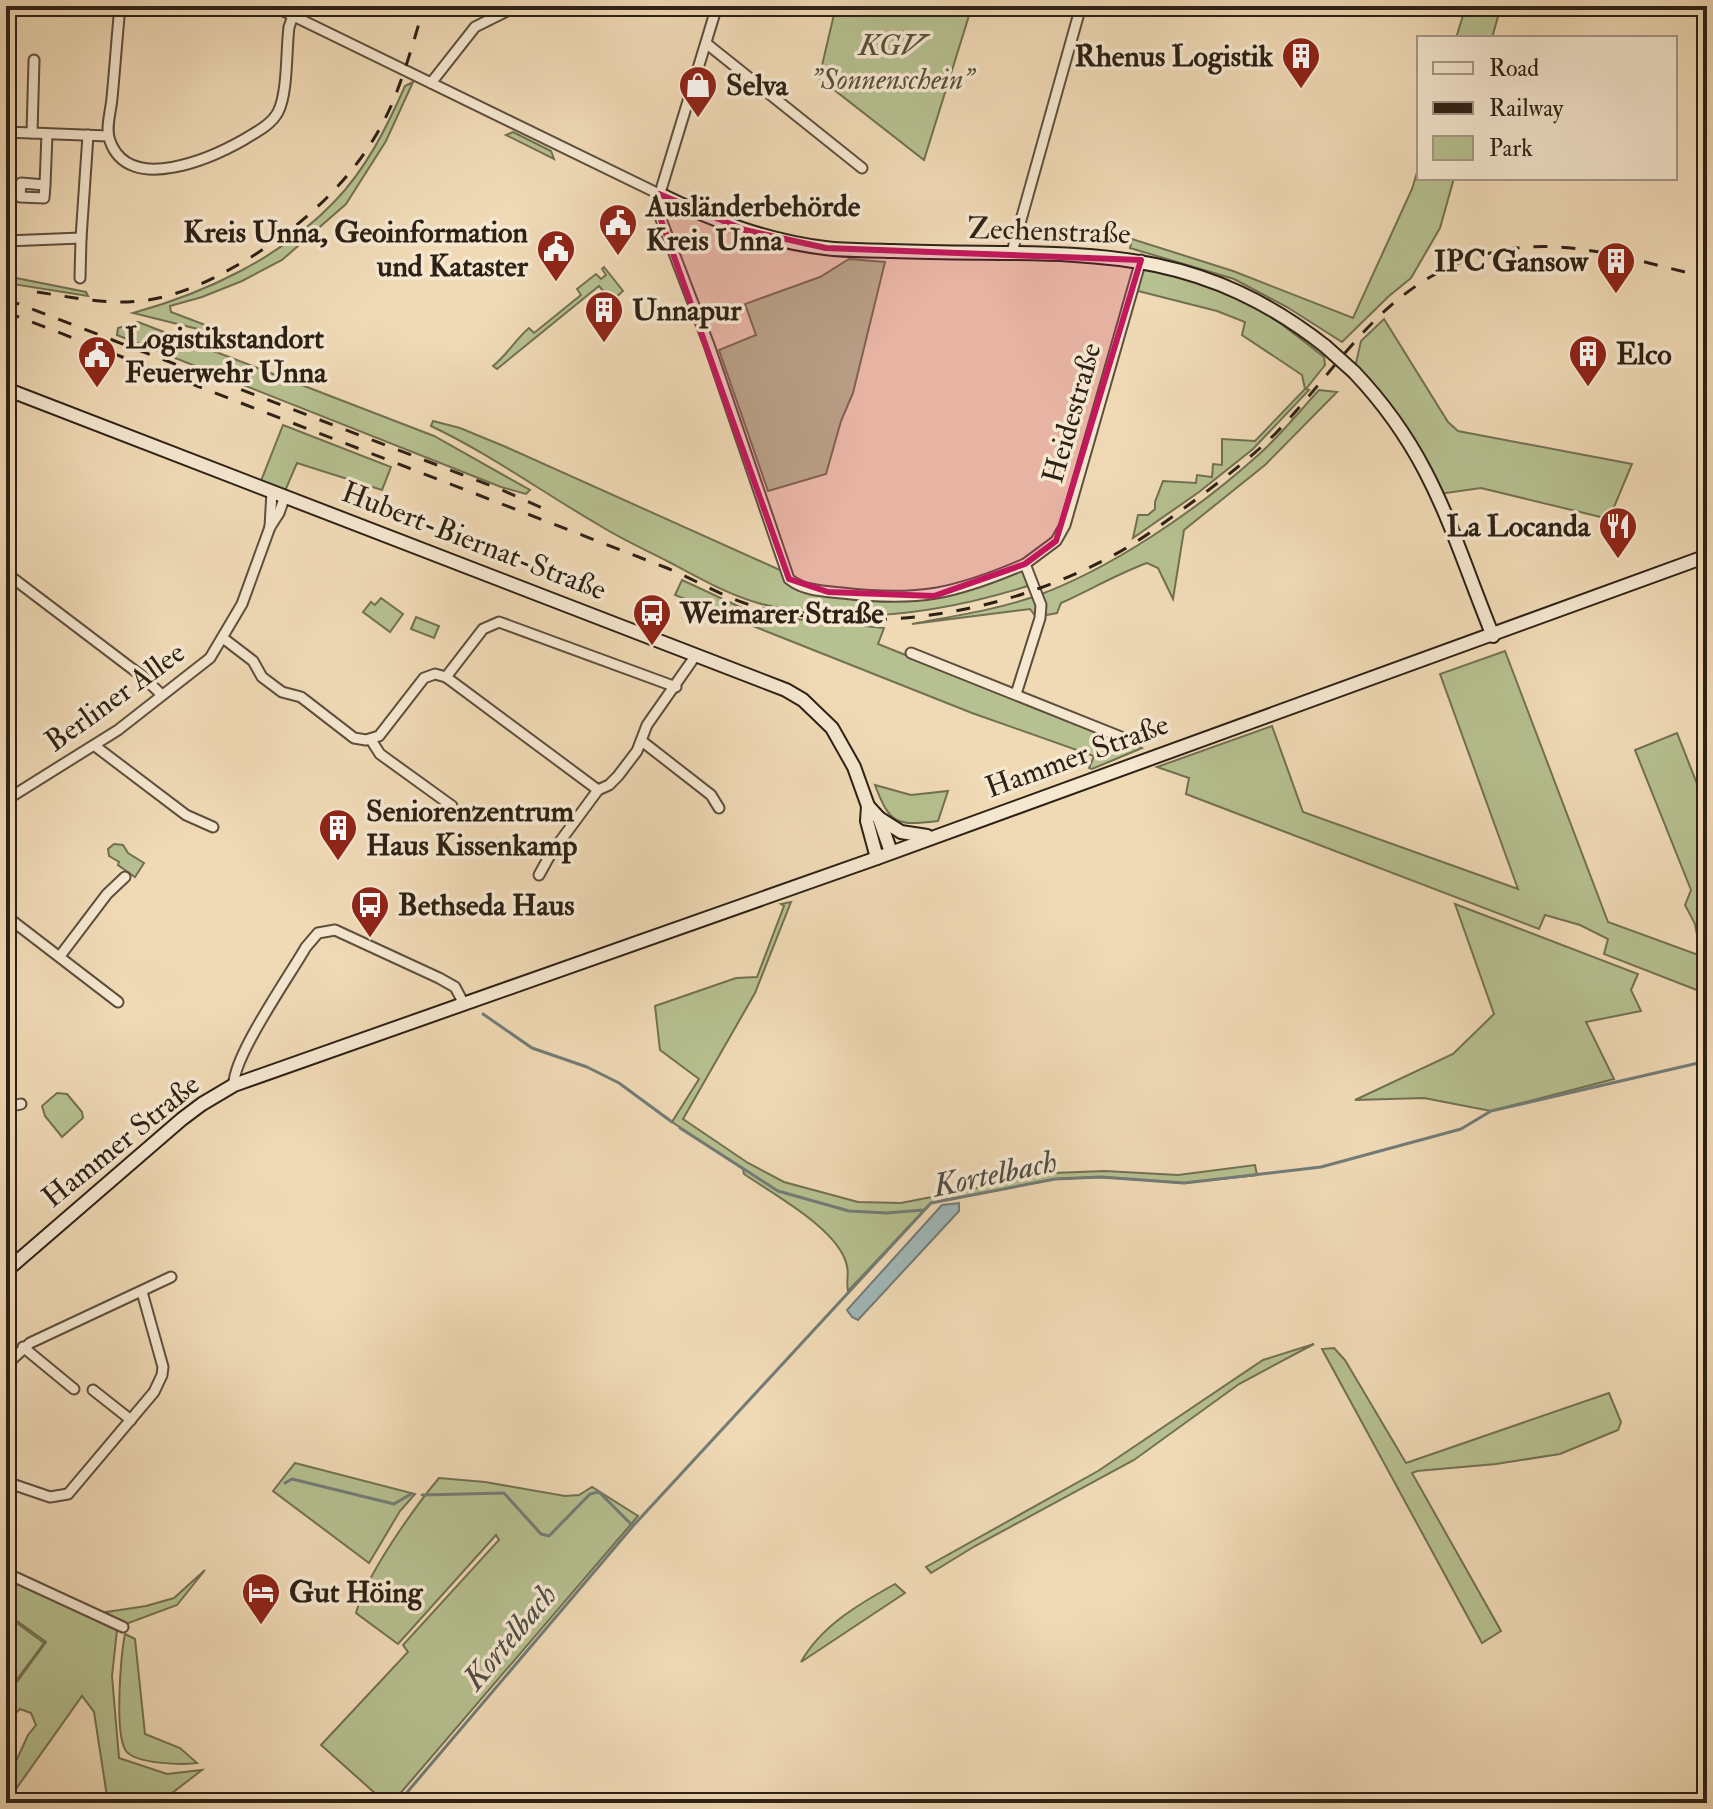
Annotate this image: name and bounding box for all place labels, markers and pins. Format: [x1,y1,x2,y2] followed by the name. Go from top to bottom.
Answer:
[1280,35,1322,90] building icon: Rhenus Logistik
[1074,38,1274,75] place label: Rhenus Logistik
[677,64,719,119] shop icon: Selva
[726,67,790,104] place label: Selva
[644,188,861,259] place label: Ausländerbehörde Kreis Unna
[597,202,639,257] public building icon: Ausländerbehörde Kreis Unna
[183,214,529,285] place label: Kreis Unna, Geoinformation und Kataster
[535,228,577,283] public building icon: Kreis Unna, Geoinformation und Kataster
[1595,240,1637,295] building icon: IPC Gansow
[1434,243,1590,280] place label: IPC Gansow
[583,289,625,344] building icon: Unnapur
[632,292,742,329] place label: Unnapur
[125,320,328,391] place label: Logistikstandort Feuerwehr Unna
[1567,333,1609,388] building icon: Elco
[76,334,118,389] public building icon: Logistikstandort Feuerwehr Unna
[1616,336,1672,373] place label: Elco
[1597,505,1639,560] restaurant icon: La Locanda
[1446,508,1592,545] place label: La Locanda
[631,592,673,647] bus stop icon: Weimarer Straße
[679,595,884,632] place label: Weimarer Straße
[366,793,577,864] place label: Seniorenzentrum Haus Kissenkamp
[317,807,359,862] building icon: Seniorenzentrum Haus Kissenkamp
[349,884,391,939] bus stop icon: Bethseda Haus
[398,887,575,924] place label: Bethseda Haus
[240,1571,282,1626] hotel icon: Gut Höing
[289,1574,424,1611] place label: Gut Höing

